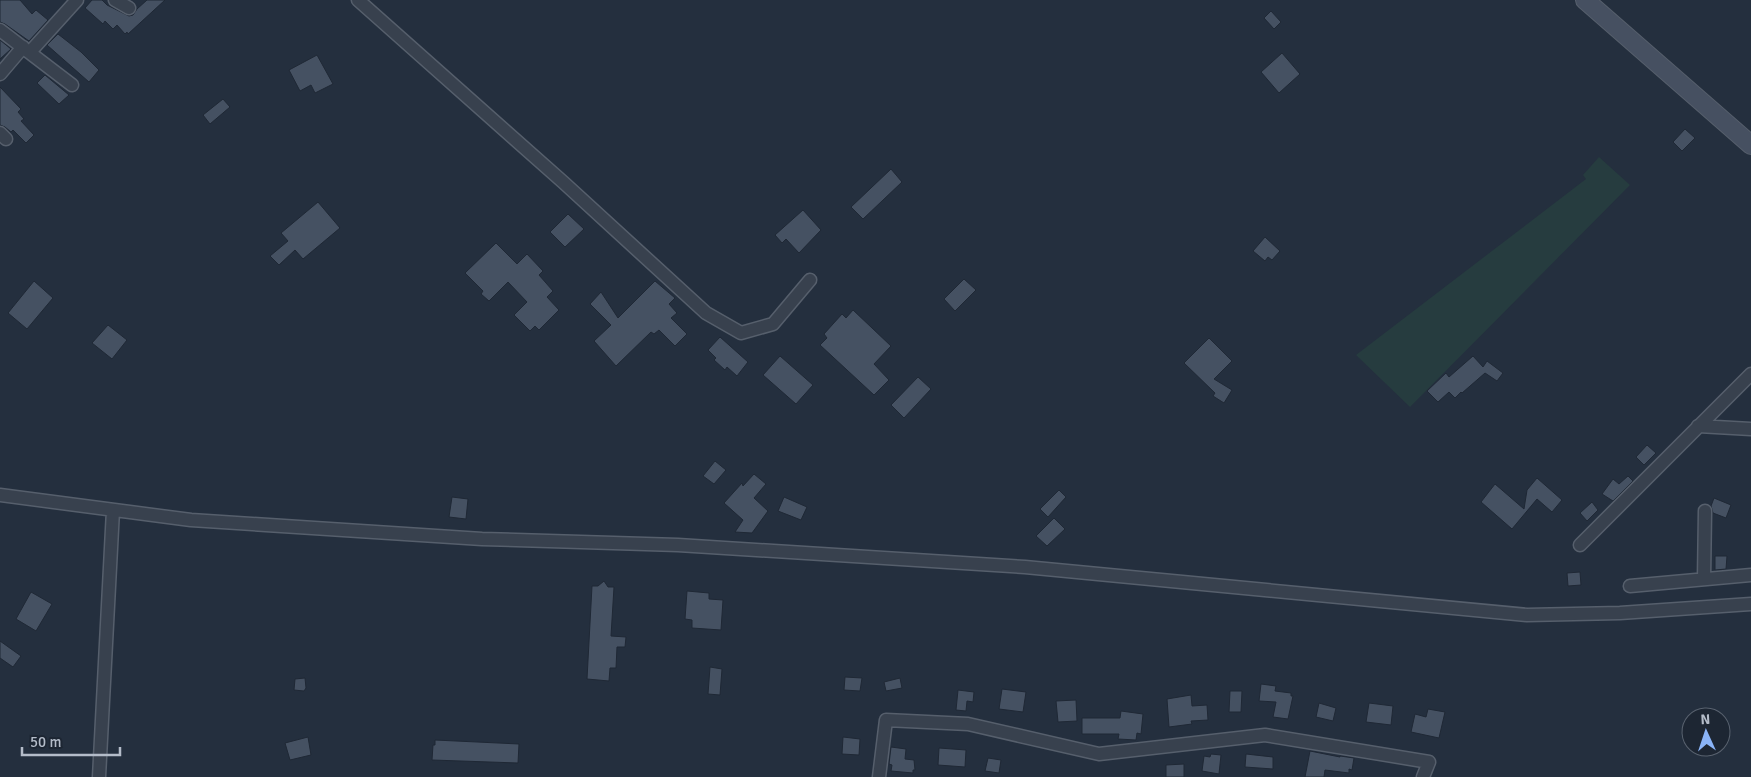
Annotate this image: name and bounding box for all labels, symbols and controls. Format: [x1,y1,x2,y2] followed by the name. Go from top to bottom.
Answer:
[1681,707,1731,757] north arrow
[1700,711,1711,728] text: N
[22,724,120,756] scale bar
[30,733,61,751] text: 50 m

